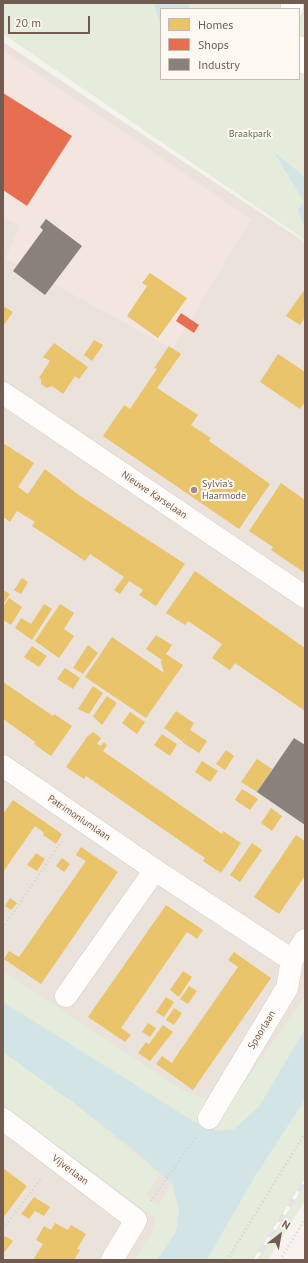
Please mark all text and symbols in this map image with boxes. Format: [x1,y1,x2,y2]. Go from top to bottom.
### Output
scale bar [10,8,92,34]
legend [160,8,300,80]
text: 20 m [15,15,41,30]
text: Homes [198,17,233,32]
text: Shops [198,37,229,52]
text: Industry [198,57,240,72]
park label: Braakpark [229,128,271,140]
street label: Nieuwe Karselaan [119,469,189,521]
place label: Sylvia's Haarmode [202,478,246,502]
marker: Sylvia's Haarmode [189,485,199,495]
street label: Patrimoniumlaan [45,793,113,843]
street label: Spoorlaan [246,1008,278,1052]
street label: Vijverlaan [49,1152,91,1188]
north arrow [260,1215,300,1255]
text: N [279,1217,293,1233]

